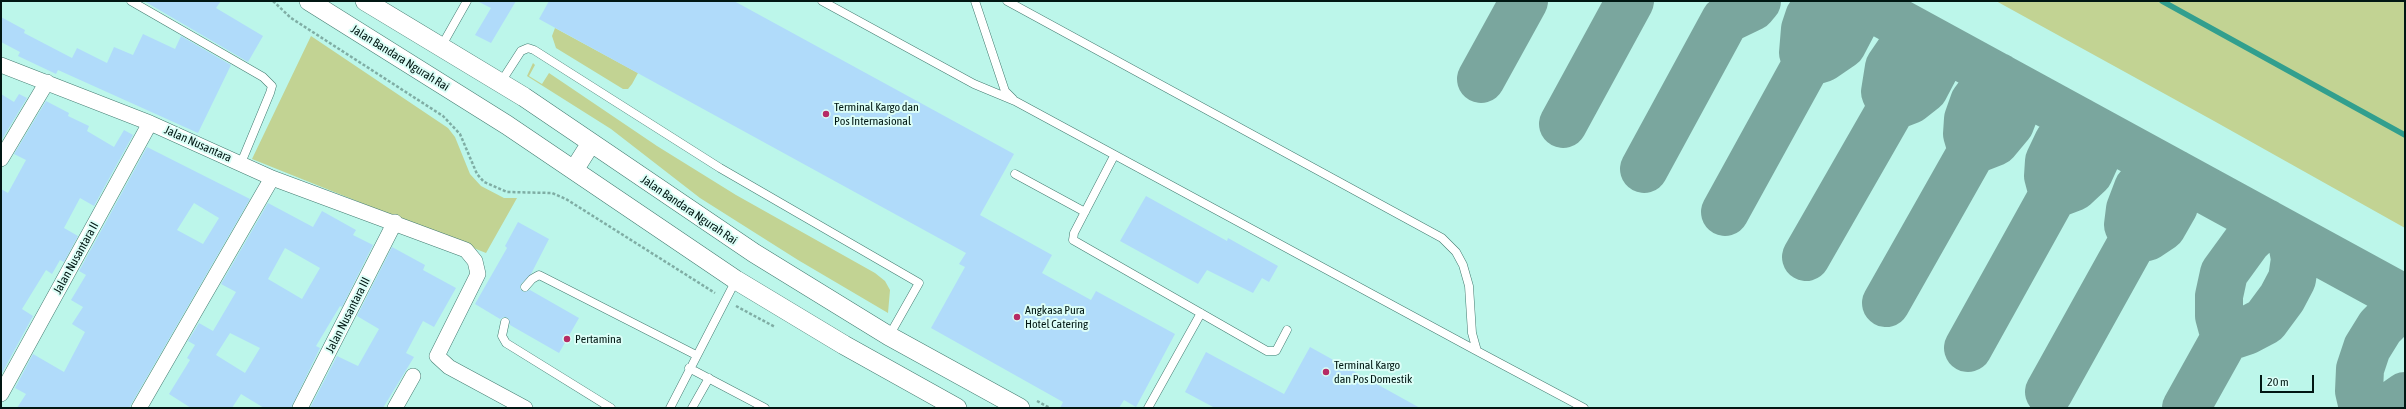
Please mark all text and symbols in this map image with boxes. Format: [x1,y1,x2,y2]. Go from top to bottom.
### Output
street label: Jalan Bandara Ngurah Rai [348,22,452,94]
place label: Terminal Kargo dan Pos Internasional [834,100,919,128]
marker: Terminal Kargo dan Pos Internasional [821,109,831,119]
street label: Jalan Nusantara [162,123,234,165]
street label: Jalan Bandara Ngurah Rai [638,172,740,248]
street label: Jalan Nusantara II [50,220,102,296]
street label: Jalan Nusantara III [323,275,373,355]
place label: Angkasa Pura Hotel Catering [1025,303,1088,331]
marker: Angkasa Pura Hotel Catering [1012,312,1022,322]
place label: Pertamina [575,332,621,346]
marker: Pertamina [562,334,572,344]
place label: Terminal Kargo dan Pos Domestik [1334,358,1412,386]
marker: Terminal Kargo dan Pos Domestik [1321,367,1331,377]
scale bar [2262,367,2316,393]
text: 20 m [2267,375,2289,389]

